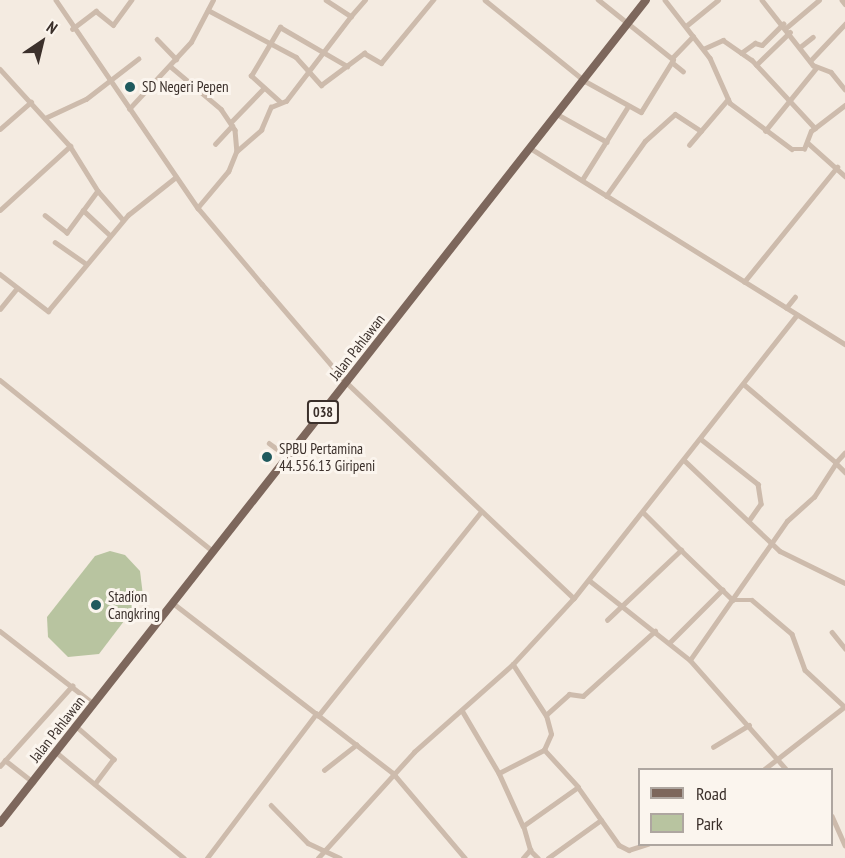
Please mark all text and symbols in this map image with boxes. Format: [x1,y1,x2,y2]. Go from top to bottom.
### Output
north arrow [12,12,72,72]
text: N [43,17,62,38]
place label: SD Negeri Pepen [142,78,229,96]
marker: SD Negeri Pepen [123,80,137,94]
street label: Jalan Pahlawan [326,310,388,384]
road number: 038 [306,401,340,423]
place label: SPBU Pertamina 44.556.13 Giripeni [279,439,375,474]
marker: SPBU Pertamina 44.556.13 Giripeni [260,450,274,464]
place label: Stadion Cangkring [108,587,160,622]
marker: Stadion Cangkring [89,598,103,612]
street label: Jalan Pahlawan [26,692,88,766]
legend [638,768,833,846]
text: Road [696,782,727,805]
text: Park [696,812,723,835]

